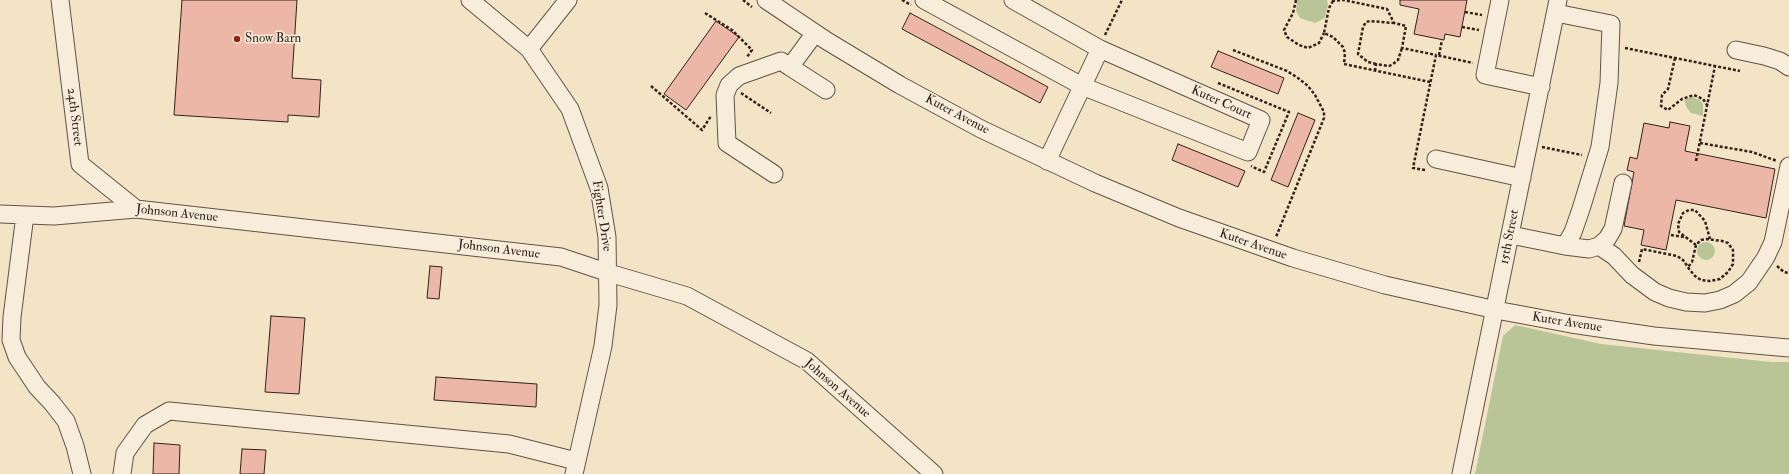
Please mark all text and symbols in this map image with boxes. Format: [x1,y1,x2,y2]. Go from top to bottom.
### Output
place label: Snow Barn [245,31,301,47]
marker: Snow Barn [232,34,242,44]
street label: Kuter Court [1188,83,1254,123]
street label: 24th Street [63,87,85,147]
street label: Kuter Avenue [922,92,992,138]
street label: Fighter Drive [588,179,614,253]
street label: Johnson Avenue [135,202,219,226]
street label: 15th Street [1497,208,1523,266]
street label: Kuter Avenue [1217,226,1289,264]
street label: Johnson Avenue [457,237,541,263]
street label: Kuter Avenue [1531,310,1603,336]
street label: Johnson Avenue [801,356,873,422]

